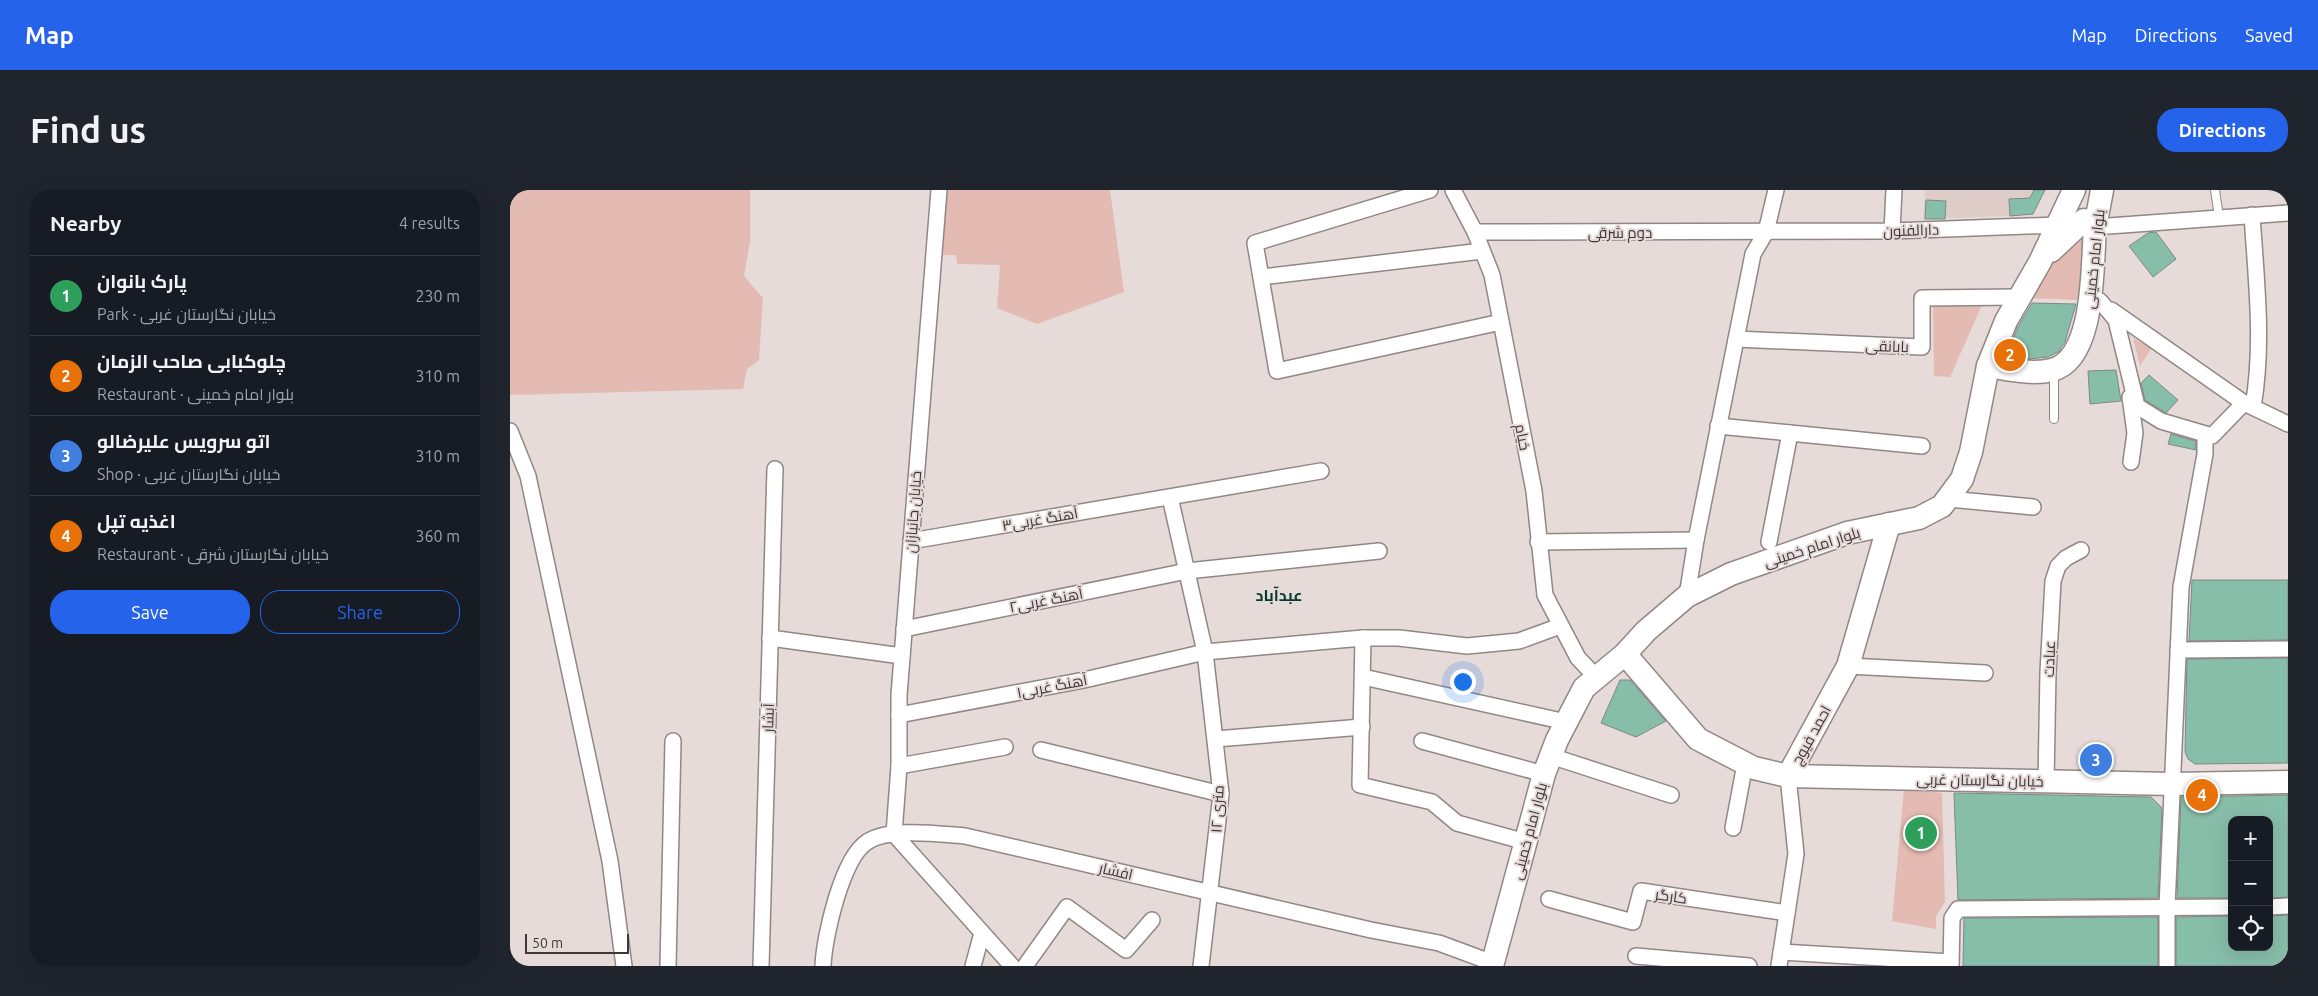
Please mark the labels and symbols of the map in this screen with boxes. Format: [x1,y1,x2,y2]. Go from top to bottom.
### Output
street label: بلوار امام خمینی [2080,208,2110,310]
street label: دارالفنون [1883,221,1939,241]
street label: دوم شرقی [1588,224,1652,243]
pin: 2 [1994,336,2026,374]
street label: بابانقی [1865,337,1909,357]
street label: خیام [1510,422,1534,452]
street label: خیابان جانبازان [902,470,926,554]
street label: آهنگ غربی۳ [1001,504,1080,536]
street label: بلوار امام خمینی [1762,523,1863,572]
street label: آهنگ غربی۲ [1008,585,1085,617]
district label: عبدآباد [1256,586,1302,604]
street label: عبادت [2040,640,2058,678]
your location [1450,669,1476,695]
street label: آهنگ غربی۱ [1015,671,1089,703]
street label: آبشار [759,703,778,734]
street label: احمد فیوج [1788,703,1837,769]
pin: 3 [2080,741,2112,779]
street label: خیابان نگارستان غربی [1916,770,2044,792]
pin: 4 [2186,776,2218,814]
street label: بلوار امام خمینی [1508,780,1552,882]
street label: ۱۲ متری [1207,785,1229,834]
pin: 1 [1905,814,1937,852]
street label: افشار [1096,859,1135,884]
street label: کارگر [1653,885,1688,908]
scale bar [525,931,629,954]

